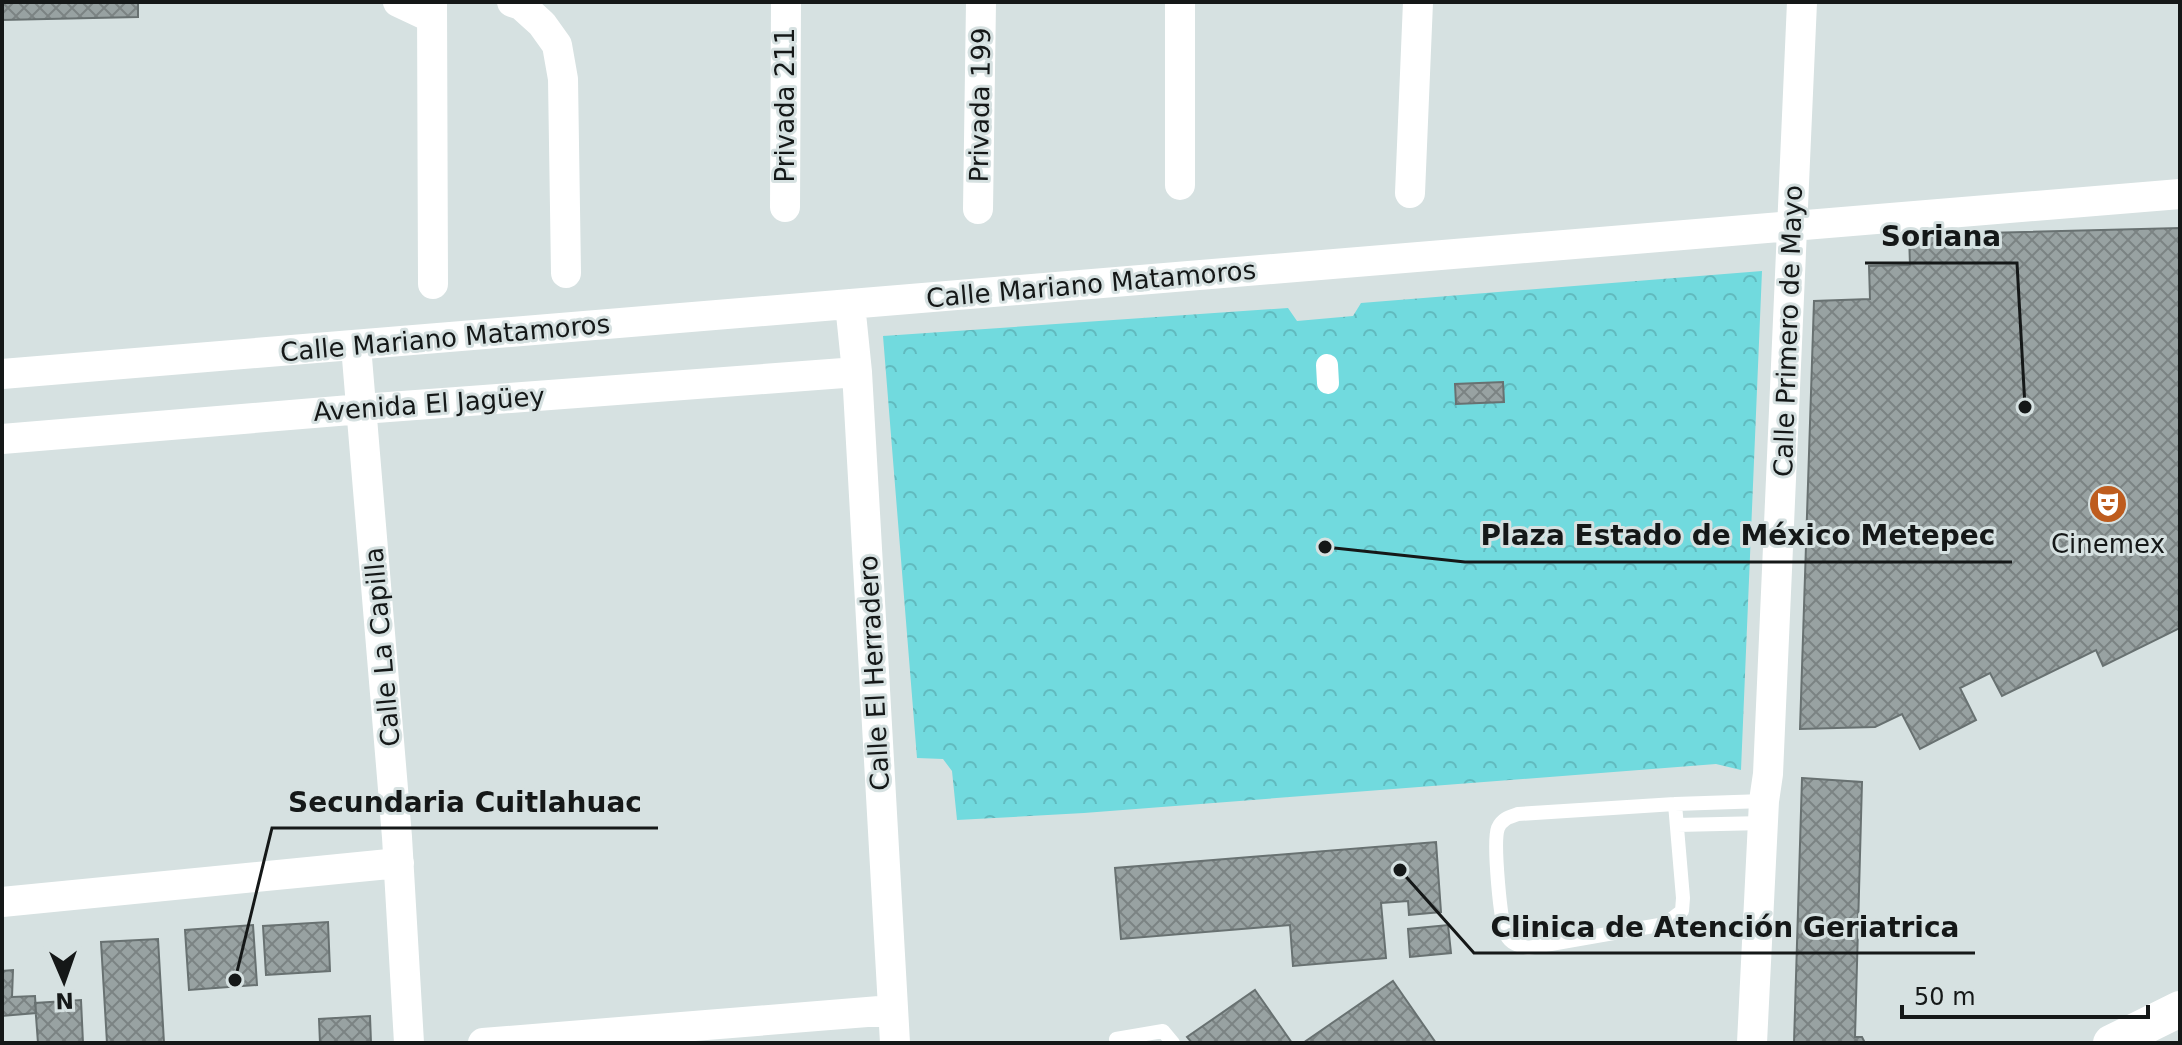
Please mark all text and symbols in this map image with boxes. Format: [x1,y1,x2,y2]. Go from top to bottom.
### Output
street label: Privada 199 [964,27,996,183]
street label: Privada 211 [770,28,800,182]
street label: Calle Primero de Mayo [1768,185,1808,477]
callout: Soriana [1865,211,2017,263]
text: Soriana [1881,220,2001,253]
street label: Calle Mariano Matamoros [925,255,1257,313]
street label: Calle Mariano Matamoros [279,309,611,367]
street label: Avenida El Jagüey [312,381,546,427]
theatre icon: Cinemex [2087,483,2129,525]
callout: Plaza Estado de México Metepec [1465,510,2012,562]
text: Plaza Estado de México Metepec [1481,519,1995,552]
place label: Cinemex [2051,529,2165,559]
street label: Calle La Capilla [358,546,406,748]
street label: Calle El Herradero [853,555,895,791]
callout: Secundaria Cuitlahuac [272,776,658,828]
text: Secundaria Cuitlahuac [288,786,642,819]
callout: Clinica de Atención Geriatrica [1474,901,1975,953]
text: Clinica de Atención Geriatrica [1491,911,1959,944]
north arrow [24,941,104,1021]
scale bar [1902,969,2148,1019]
text: 50 m [1914,983,1976,1011]
text: N [55,988,74,1013]

